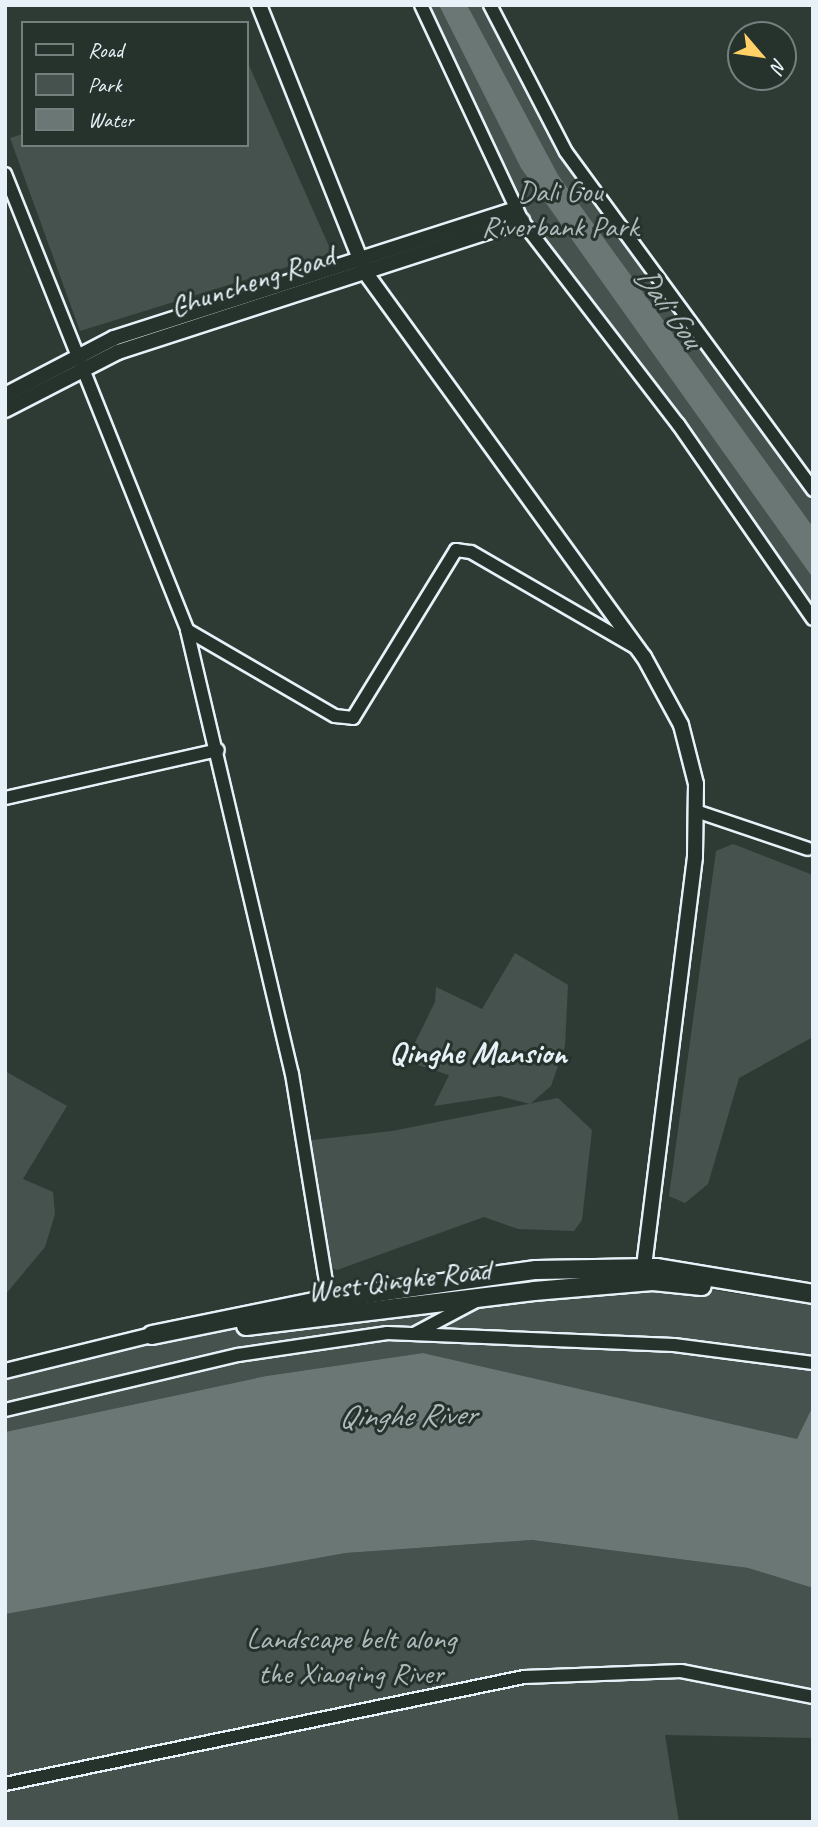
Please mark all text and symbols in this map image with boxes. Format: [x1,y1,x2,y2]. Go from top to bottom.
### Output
legend [21,21,248,147]
north arrow [727,21,797,91]
text: Road [88,37,123,63]
text: N [765,54,792,76]
text: Park [88,72,121,98]
text: Water [88,107,134,133]
park label: Dali Gou Riverbank Park [481,173,639,244]
street label: Chuncheng Road [166,238,338,324]
water label: Dali Gou [626,259,710,355]
district label: Qinghe Mansion [389,1034,567,1072]
street label: West Qinghe Road [305,1251,493,1309]
water label: Qinghe River [338,1396,476,1436]
park label: Landscape belt along the Xiaoqing River [246,1620,456,1690]

